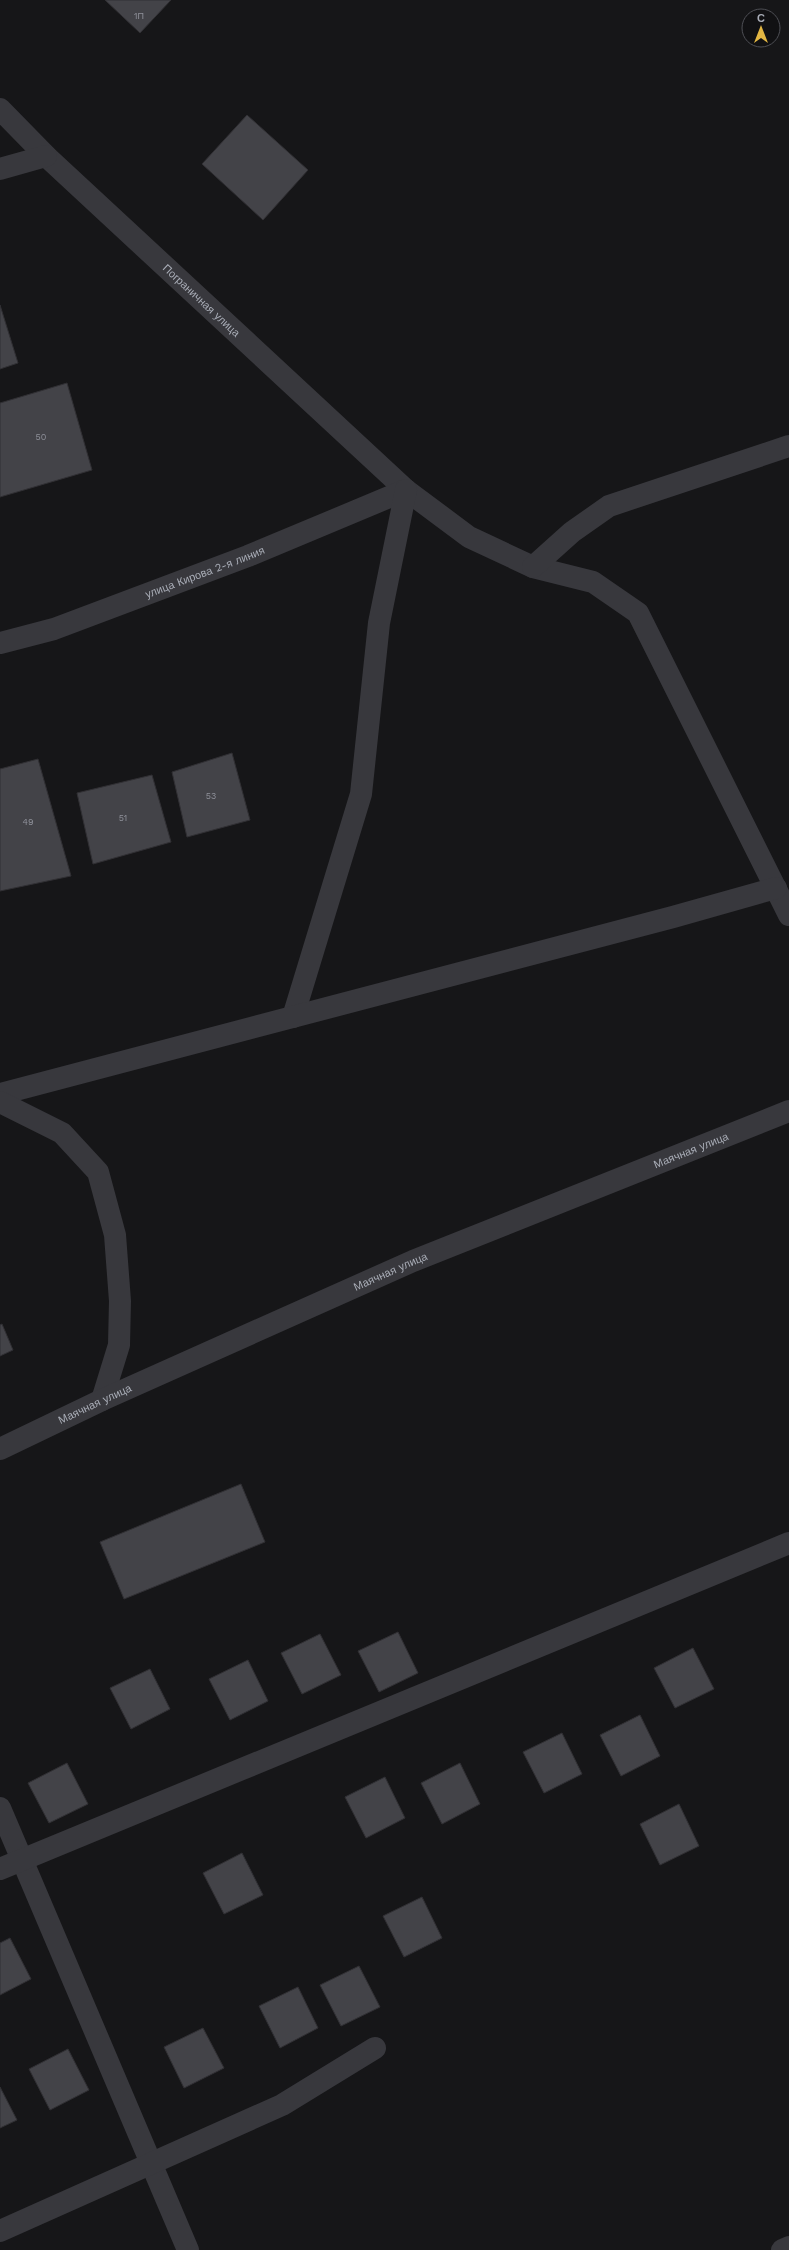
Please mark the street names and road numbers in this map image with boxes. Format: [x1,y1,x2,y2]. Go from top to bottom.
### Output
street label: Пограничная улица [160,262,243,340]
street label: улица Кирова 2-я линия [143,544,267,601]
street label: Маячная улица [652,1130,731,1171]
street label: Маячная улица [352,1250,430,1294]
street label: Маячная улица [56,1381,134,1427]

